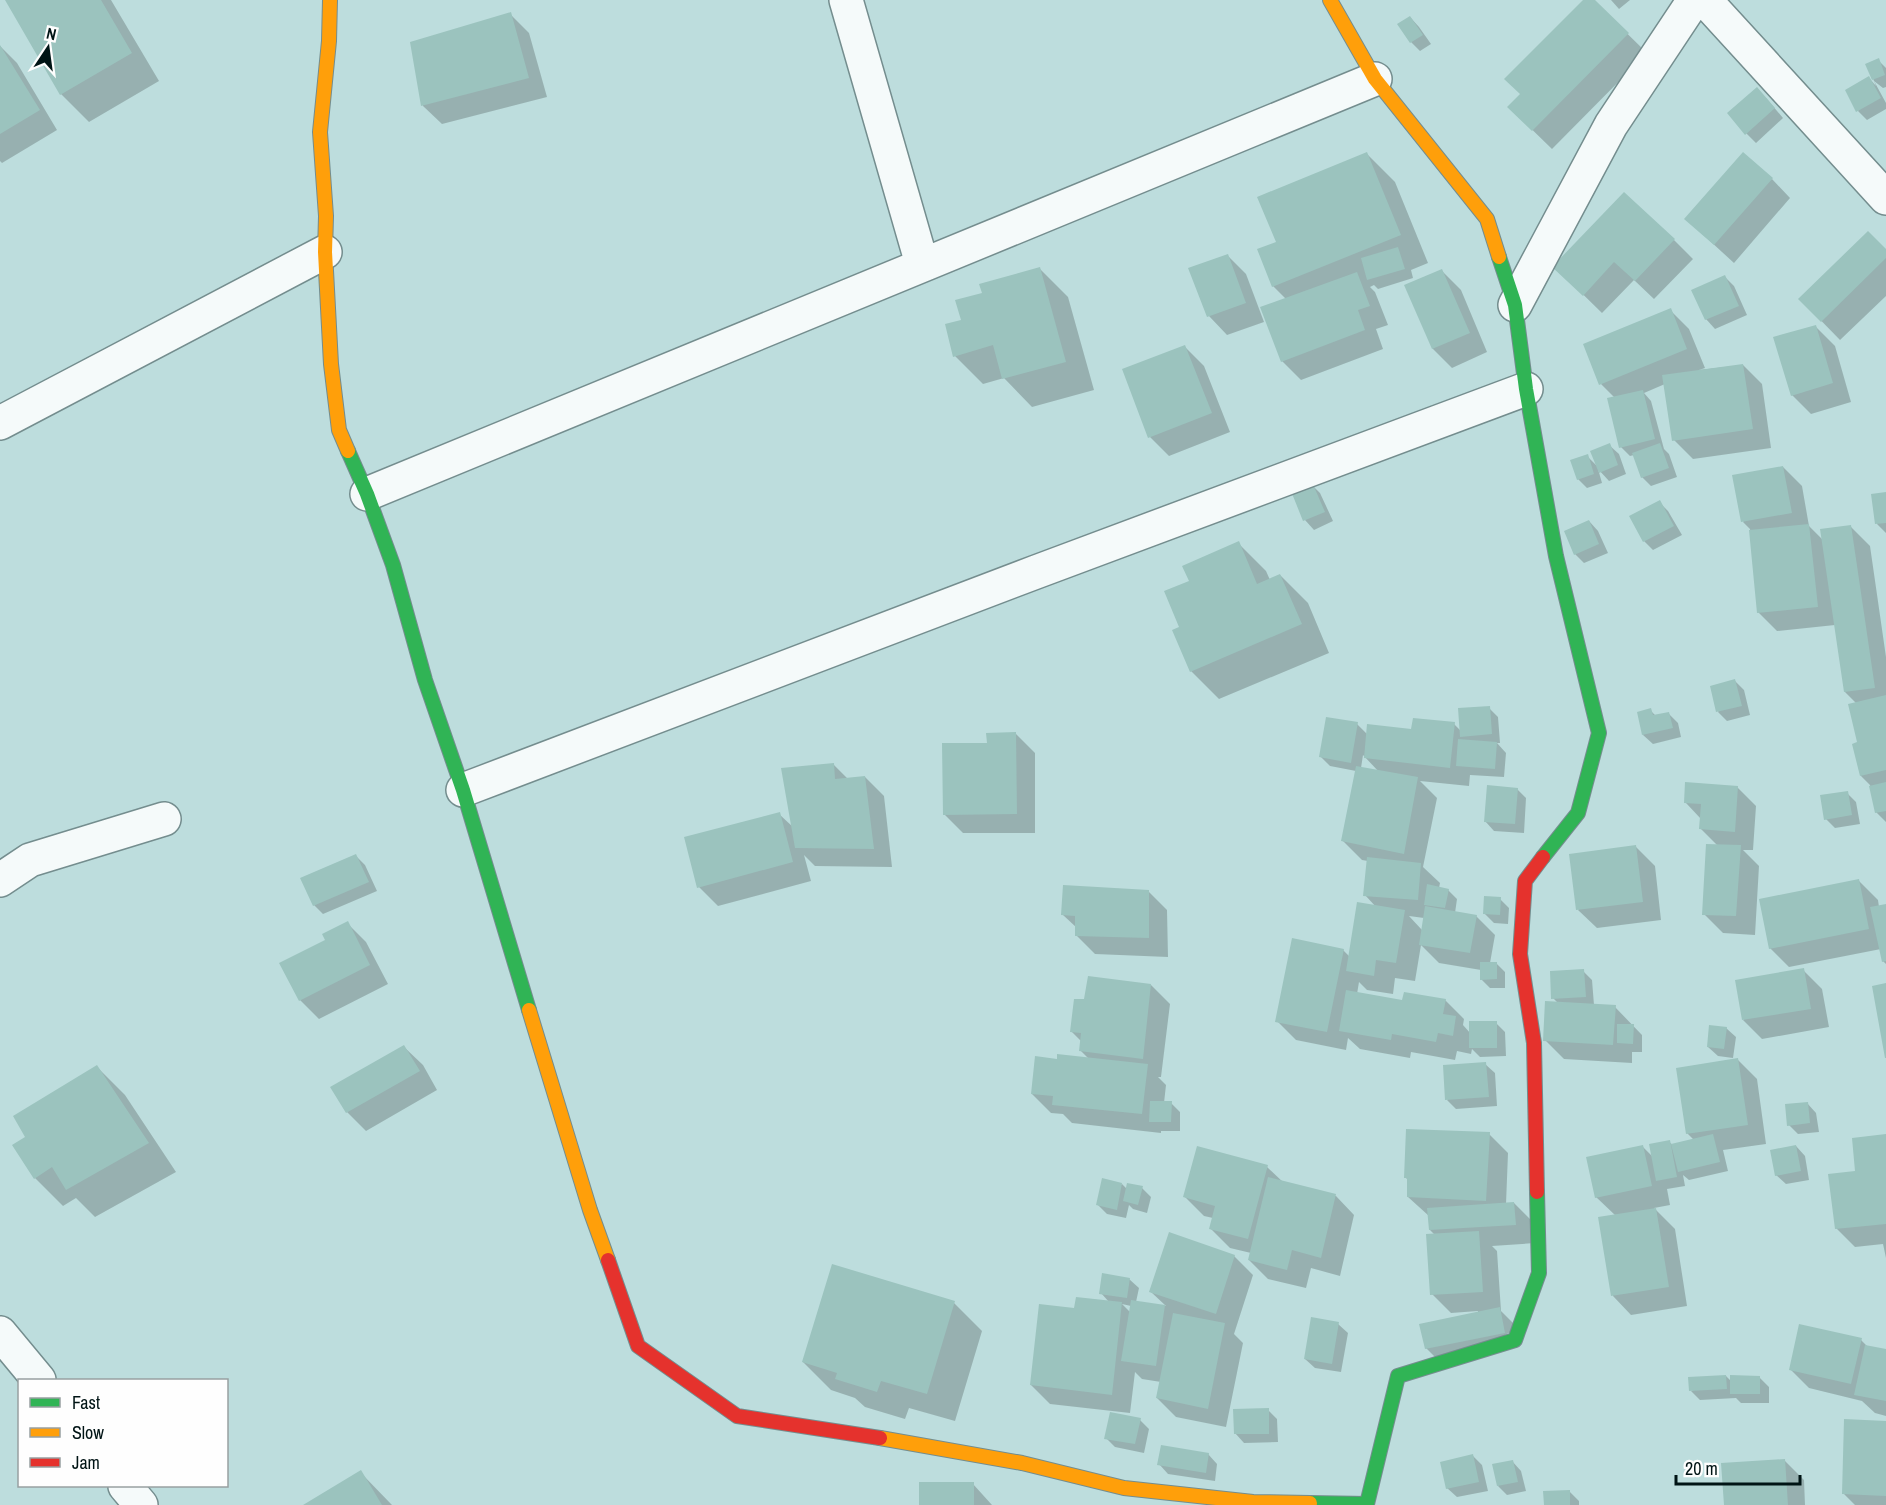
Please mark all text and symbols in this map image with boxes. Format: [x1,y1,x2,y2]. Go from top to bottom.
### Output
north arrow [18,18,78,78]
text: N [44,22,58,45]
legend [18,1379,228,1487]
text: Fast [72,1390,100,1415]
text: Slow [72,1420,104,1445]
scale bar [1676,1448,1800,1486]
text: Jam [72,1450,100,1475]
text: 20 m [1685,1456,1718,1481]

